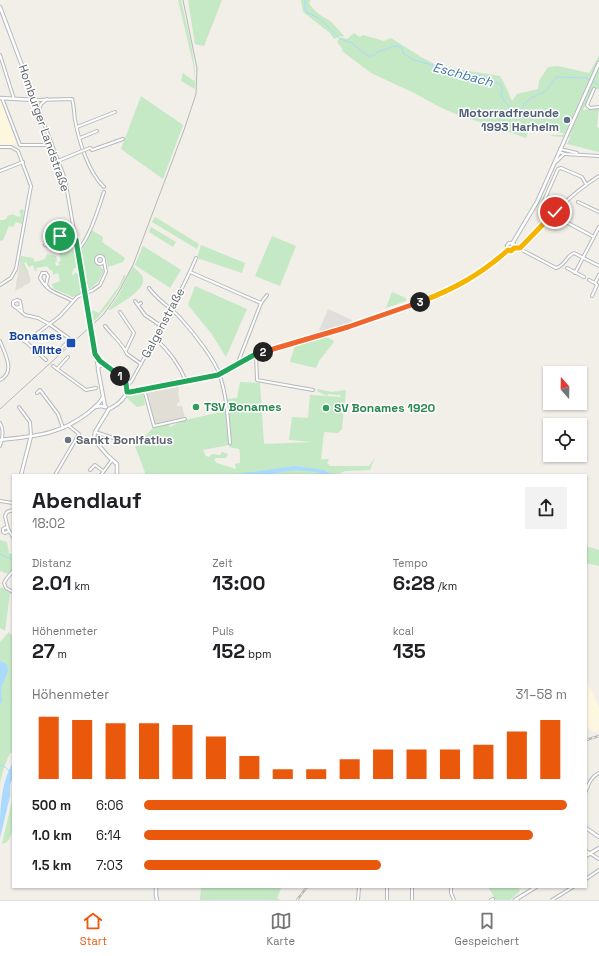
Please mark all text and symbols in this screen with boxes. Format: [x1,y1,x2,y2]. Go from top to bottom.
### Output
water label: Eschbach [431,58,496,91]
street label: Homburger Landstraße [15,62,73,194]
place label: Motorradfreunde 1993 Harheim [459,105,559,135]
marker: Motorradfreunde 1993 Harheim [562,115,572,125]
pin [538,195,572,229]
icon: check [544,201,566,223]
pin [43,219,77,253]
icon: arrive [49,225,71,247]
street label: Galgenstraße [138,285,188,361]
pin: 3 [410,292,430,312]
text: 3 [417,295,423,309]
place label: Bonames Mitte [9,328,62,358]
marker: Bonames Mitte [65,337,77,349]
pin: 2 [253,342,273,362]
text: 2 [260,345,266,359]
pin: 1 [110,366,130,386]
north arrow [543,366,587,410]
map controls [543,366,587,462]
text: 1 [118,369,122,383]
place label: TSV Bonames [204,399,282,415]
place label: SV Bonames 1920 [334,400,436,416]
marker: TSV Bonames [191,402,201,412]
marker: SV Bonames 1920 [321,403,331,413]
button: locate [543,418,587,462]
place label: Sankt Bonifatius [76,432,173,448]
marker: Sankt Bonifatius [63,435,73,445]
text: Abendlauf [32,486,142,514]
button: share [525,487,567,529]
text: 18:02 [32,515,65,532]
text: Distanz [32,556,72,570]
text: Zeit [212,556,233,570]
text: Tempo [393,556,428,570]
text: 2.01 [32,570,72,596]
text: 13:00 [212,570,265,596]
text: 6:28 [393,570,435,596]
text: km [72,579,90,593]
text: /km [435,579,457,593]
text: Höhenmeter [32,624,97,638]
text: Puls [212,624,234,638]
text: kcal [393,624,414,638]
text: 27 [32,638,55,664]
text: 152 [212,638,245,664]
text: 135 [393,638,426,664]
text: m [55,647,67,661]
text: bpm [245,647,272,661]
text: Höhenmeter [32,686,109,703]
text: 31–58 m [516,686,567,703]
text: 500 m [32,797,71,814]
text: 6:06 [96,797,124,814]
text: 1.0 km [32,827,72,844]
text: 6:14 [96,827,121,844]
text: 1.5 km [32,857,71,874]
text: 7:03 [96,857,123,874]
tab: Start [80,910,107,948]
tab: Karte [266,910,295,948]
tab: Gespeichert [454,910,519,948]

